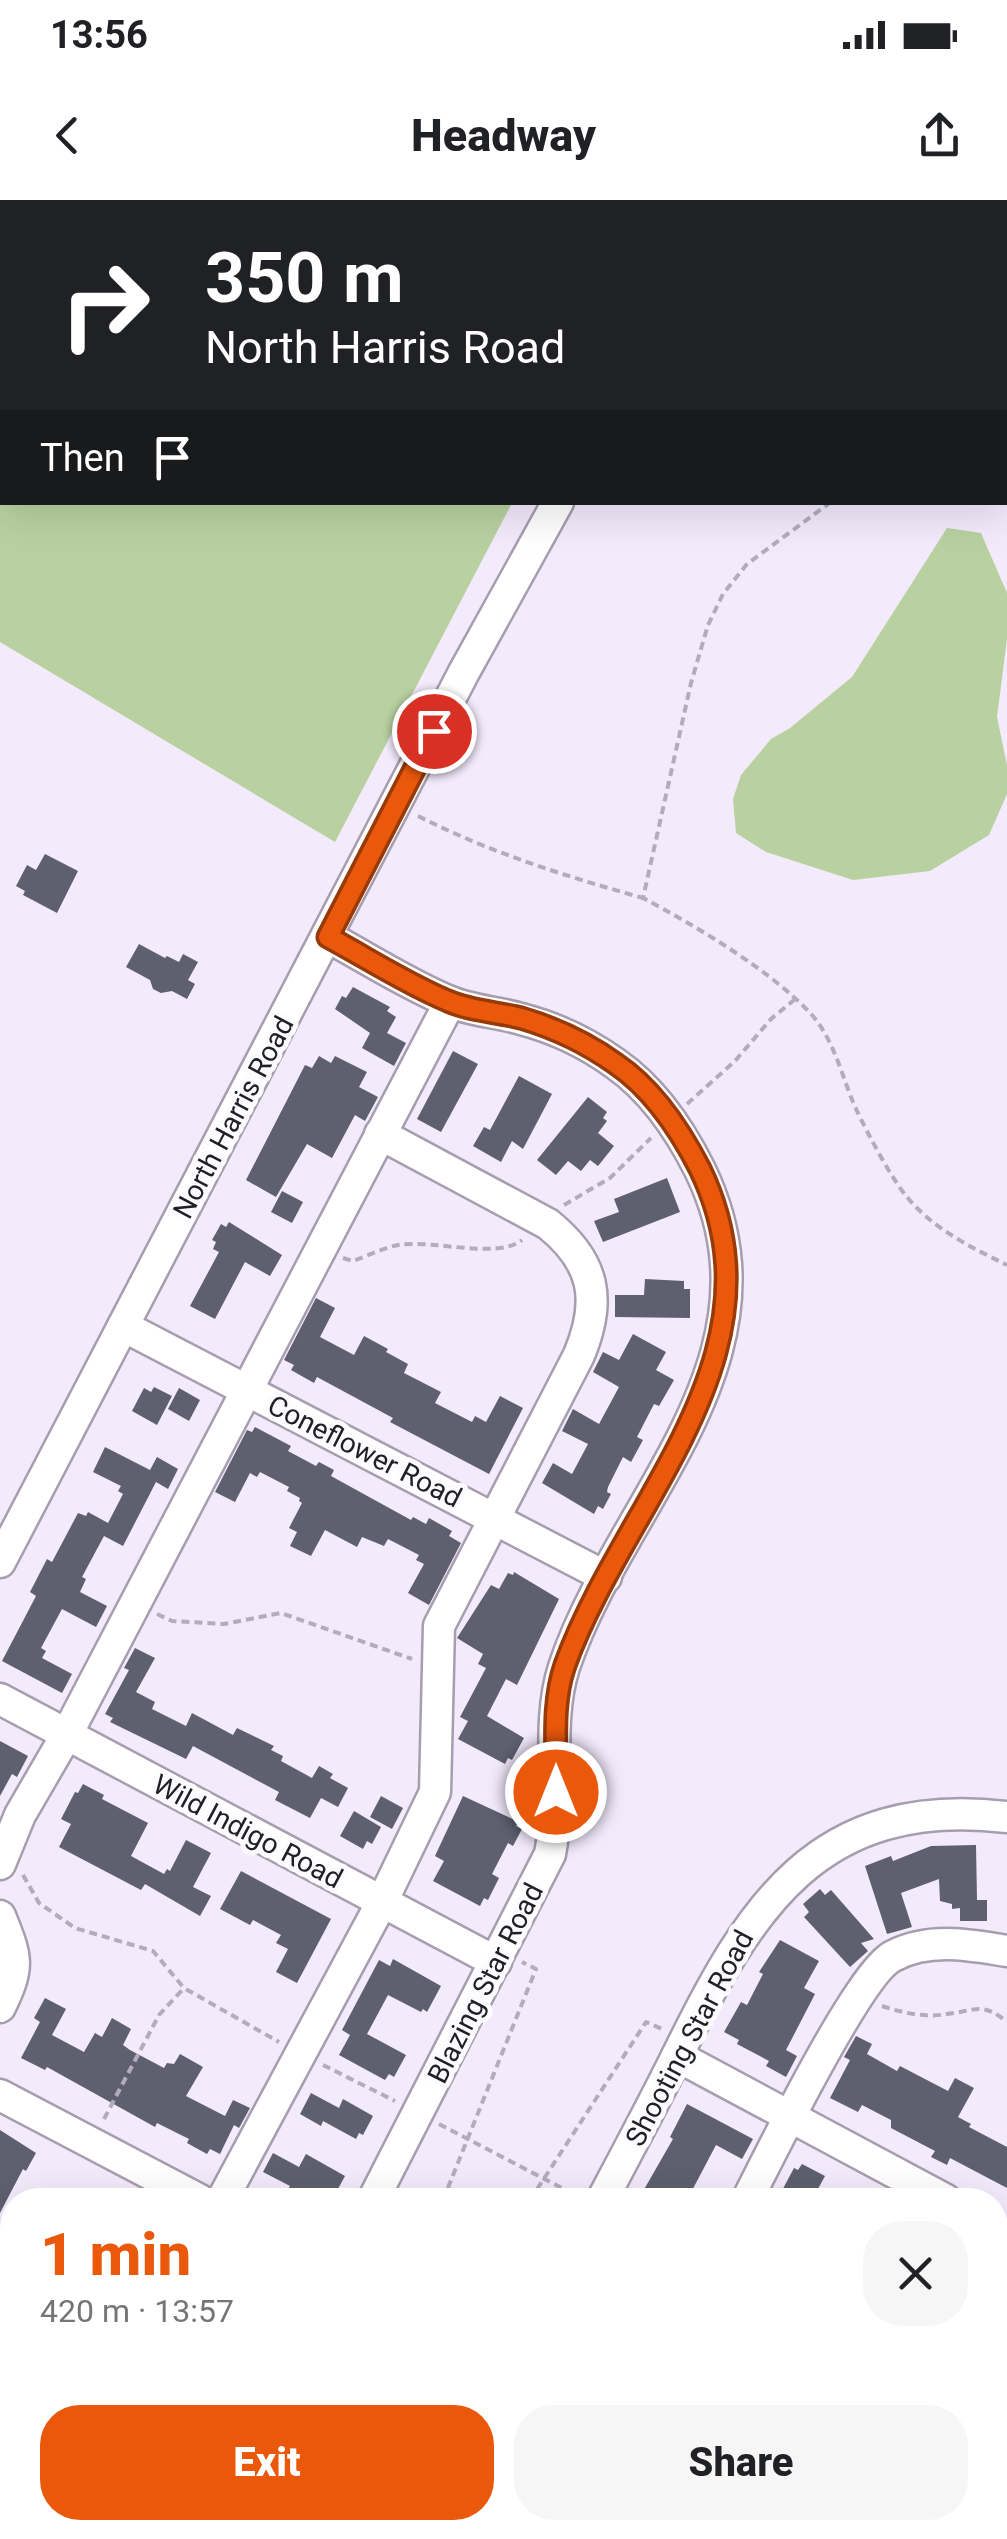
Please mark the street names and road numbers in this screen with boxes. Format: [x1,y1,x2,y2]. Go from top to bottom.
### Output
street label: North Harris Road [166,1010,301,1224]
street label: Coneflower Road [262,1388,467,1514]
street label: Wild Indigo Road [147,1768,348,1895]
street label: Blazing Star Road [421,1878,550,2089]
street label: Shooting Star Road [619,1925,760,2152]

